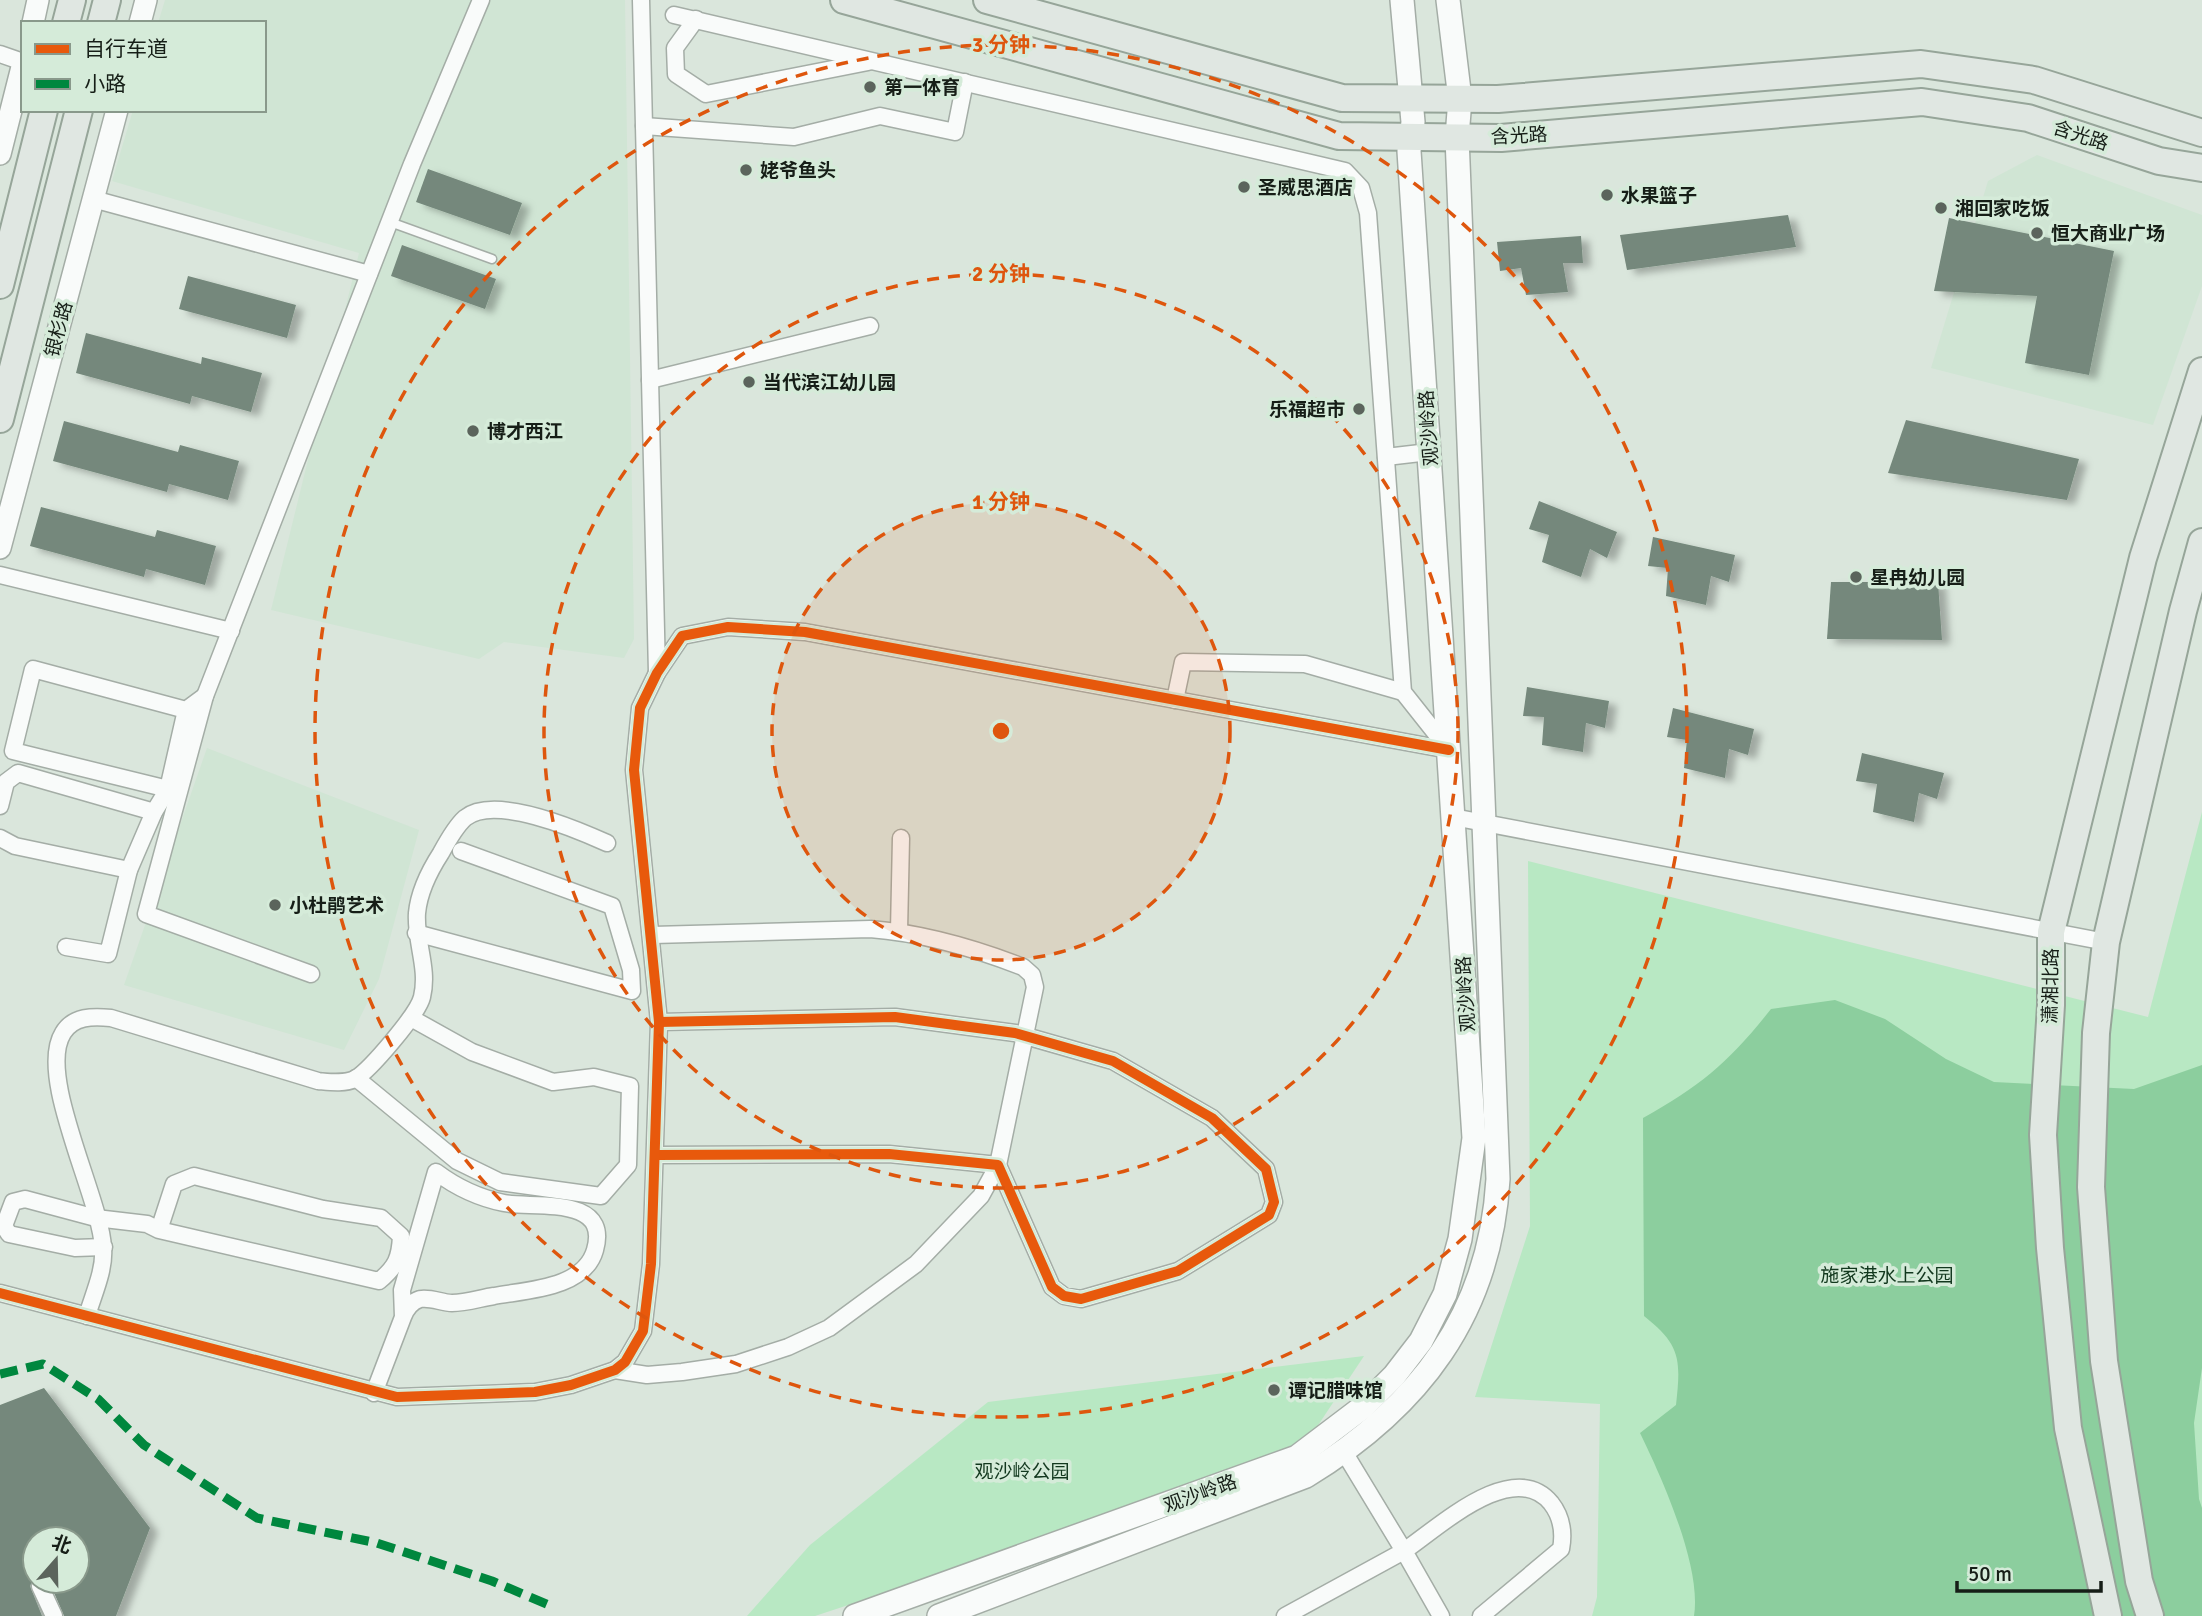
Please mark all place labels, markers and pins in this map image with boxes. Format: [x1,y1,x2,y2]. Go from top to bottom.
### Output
place label: 第一体育 [884,76,960,100]
marker: 第一体育 [862,79,878,95]
place label: 姥爷鱼头 [760,159,836,183]
marker: 姥爷鱼头 [738,162,754,178]
place label: 圣威思酒店 [1258,176,1353,200]
marker: 圣威思酒店 [1236,179,1252,195]
place label: 水果篮子 [1621,184,1697,208]
marker: 水果篮子 [1599,187,1615,203]
place label: 湘回家吃饭 [1955,197,2050,221]
marker: 湘回家吃饭 [1933,200,1949,216]
place label: 恒大商业广场 [2051,222,2165,246]
marker: 恒大商业广场 [2029,225,2045,241]
place label: 当代滨江幼儿园 [763,371,896,395]
marker: 当代滨江幼儿园 [741,374,757,390]
place label: 乐福超市 [1269,398,1345,422]
marker: 乐福超市 [1351,401,1367,417]
place label: 博才西江 [487,420,563,444]
marker: 博才西江 [465,423,481,439]
place label: 星冉幼儿园 [1870,566,1965,590]
marker: 星冉幼儿园 [1848,569,1864,585]
centre of rings [989,719,1013,743]
place label: 小杜鹃艺术 [289,894,384,918]
marker: 小杜鹃艺术 [267,897,283,913]
place label: 谭记腊味馆 [1288,1379,1383,1403]
marker: 谭记腊味馆 [1266,1382,1282,1398]

